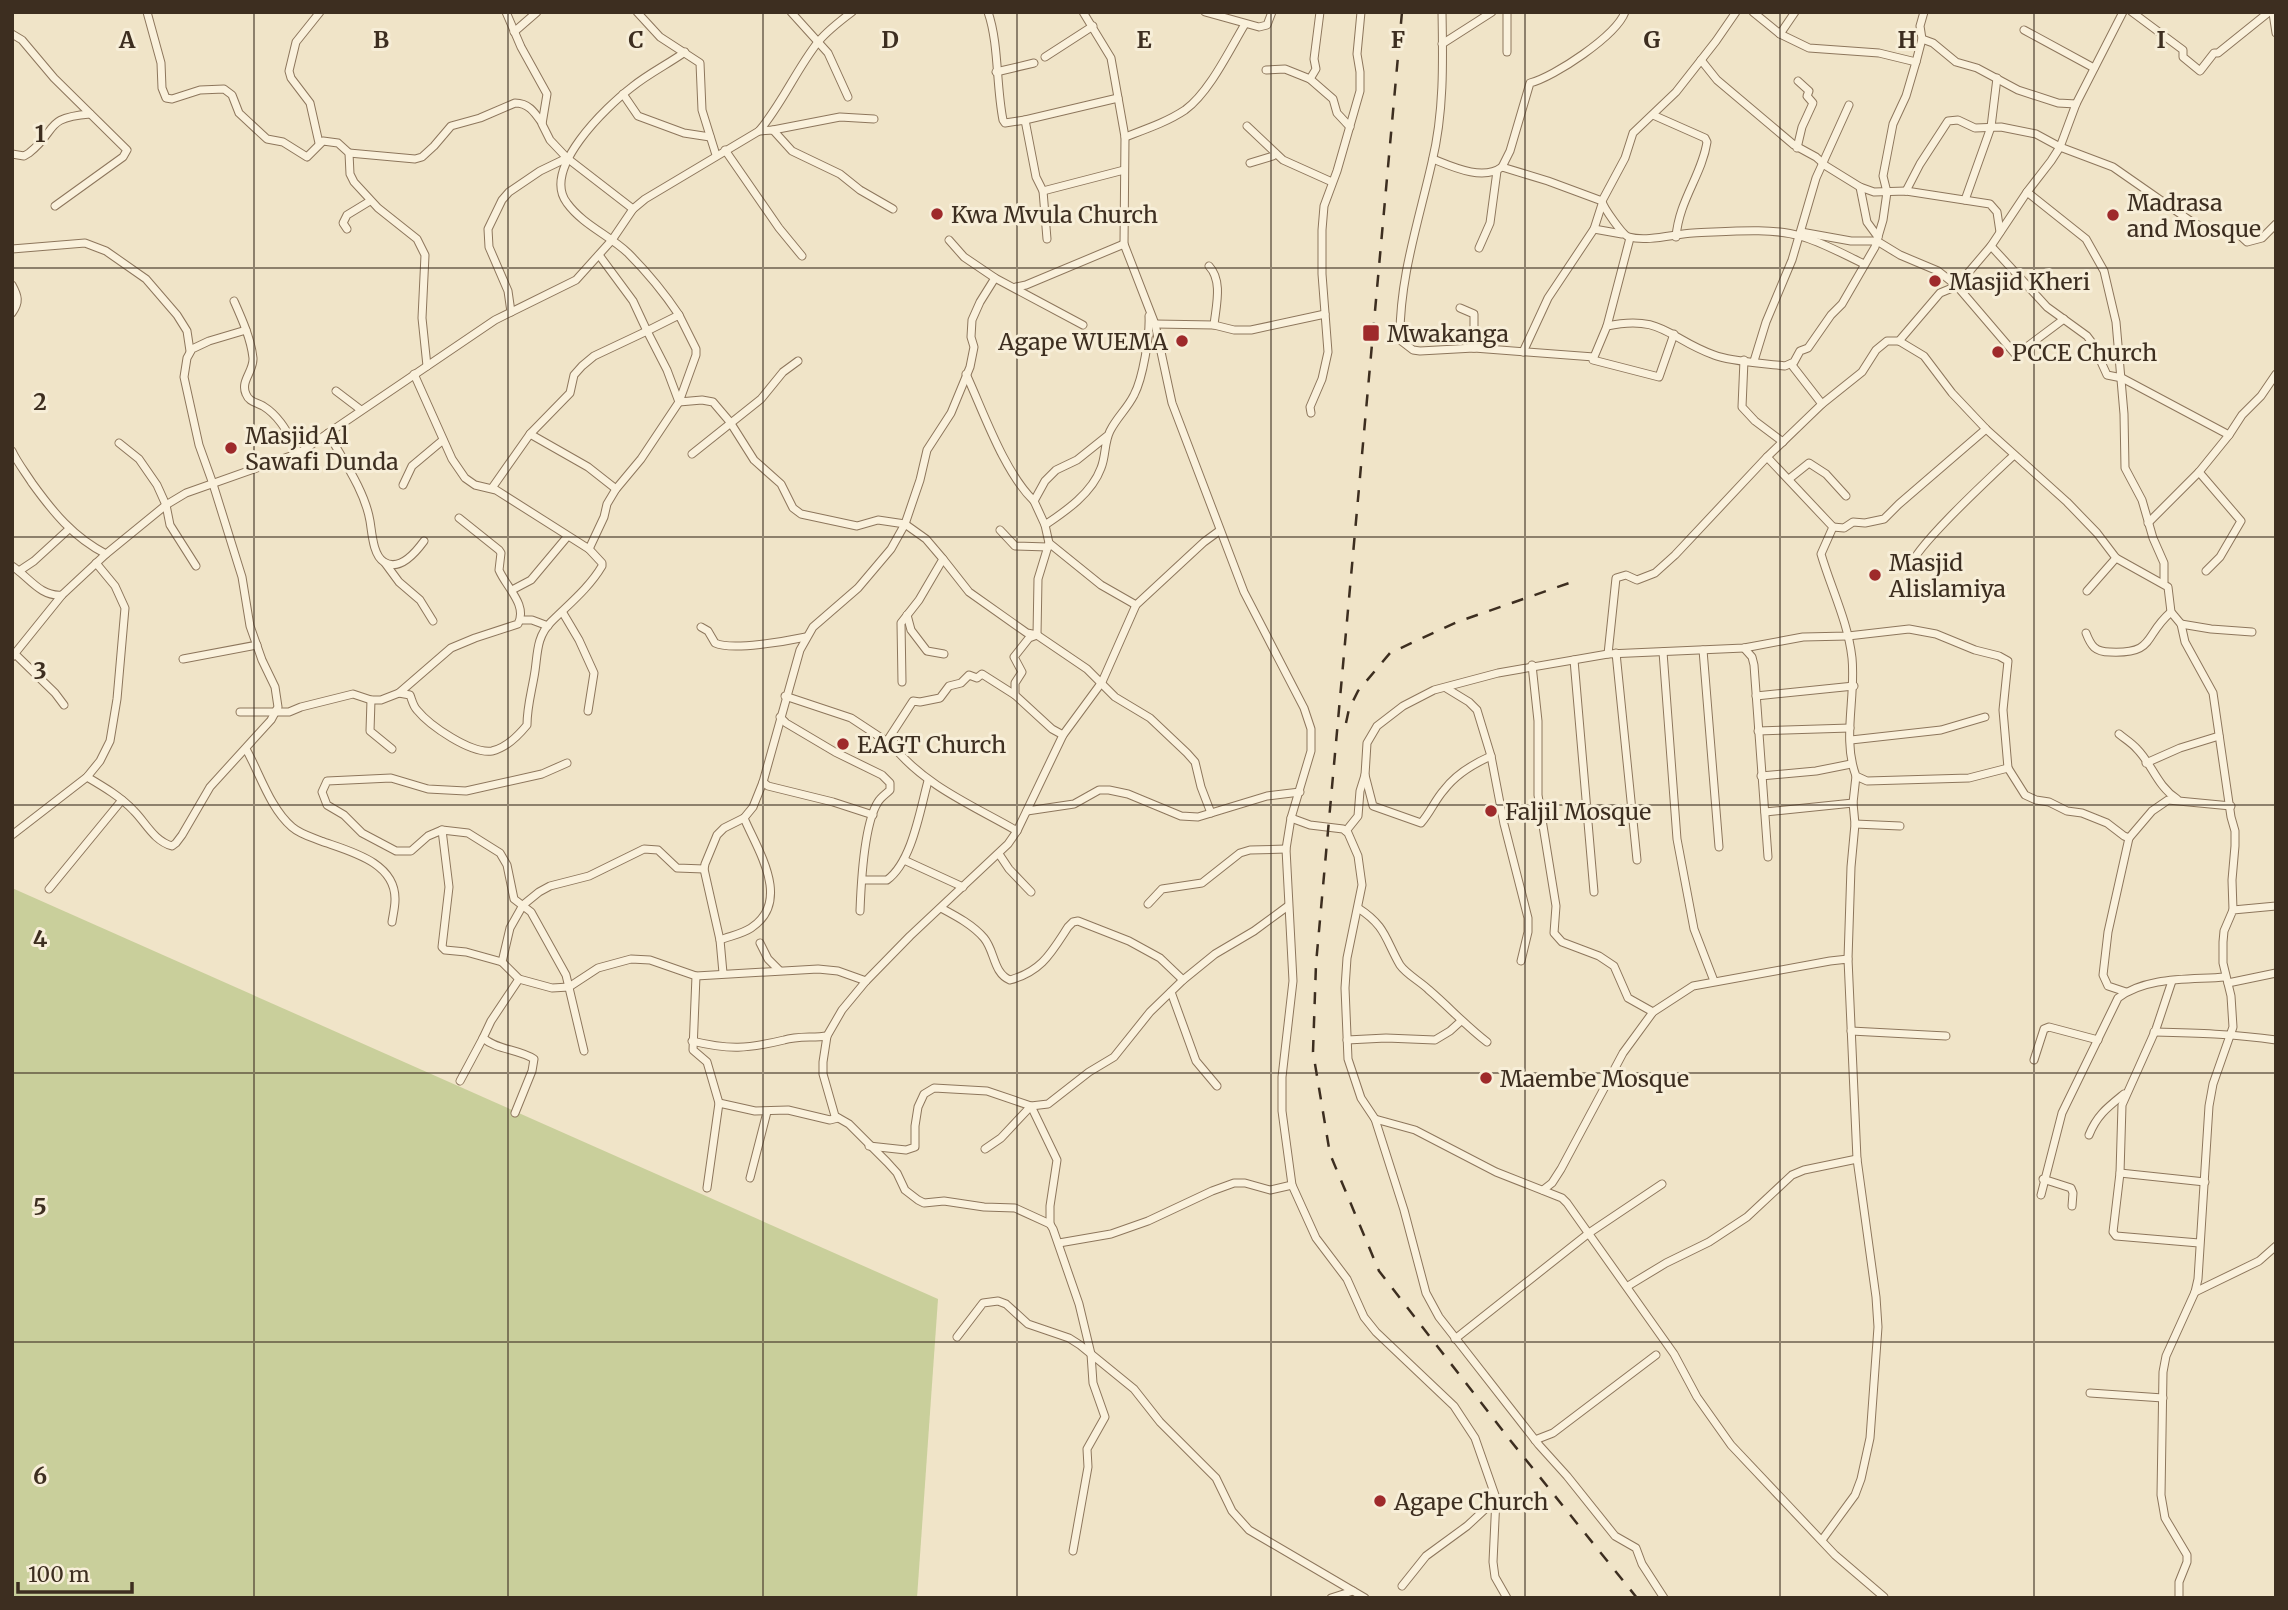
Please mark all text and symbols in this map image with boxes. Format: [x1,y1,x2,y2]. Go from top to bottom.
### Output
text: A [118,25,136,54]
text: B [373,25,389,54]
text: C [628,25,644,54]
text: D [881,25,899,54]
text: E [1136,25,1152,54]
text: F [1391,25,1405,54]
text: G [1644,25,1661,54]
text: H [1898,25,1917,54]
text: I [2156,25,2166,54]
text: 1 [35,119,46,148]
place label: Madrasa and Mosque [2127,188,2261,243]
place label: Kwa Mvula Church [951,200,1158,229]
marker: Kwa Mvula Church [929,206,945,222]
marker: Madrasa and Mosque [2105,207,2121,223]
place label: Masjid Kheri [1949,267,2090,296]
marker: Masjid Kheri [1927,273,1943,289]
place label: Mwakanga [1387,319,1509,348]
marker: Mwakanga [1361,323,1381,343]
place label: Agape WUEMA [997,327,1169,356]
marker: Agape WUEMA [1174,333,1190,349]
place label: PCCE Church [2012,338,2157,367]
marker: PCCE Church [1990,344,2006,360]
text: 2 [33,387,47,416]
place label: Masjid Al Sawafi Dunda [245,421,399,476]
marker: Masjid Al Sawafi Dunda [223,440,239,456]
place label: Masjid Alislamiya [1888,548,2006,603]
marker: Masjid Alislamiya [1867,567,1883,583]
text: 3 [33,656,47,685]
place label: EAGT Church [857,730,1006,759]
marker: EAGT Church [835,736,851,752]
place label: Faljil Mosque [1505,797,1651,826]
marker: Faljil Mosque [1483,803,1499,819]
text: 4 [33,924,48,953]
place label: Maembe Mosque [1500,1064,1689,1093]
marker: Maembe Mosque [1478,1070,1494,1086]
text: 5 [33,1192,47,1221]
text: 6 [33,1461,47,1490]
place label: Agape Church [1393,1487,1548,1516]
marker: Agape Church [1372,1493,1388,1509]
scale bar [18,1550,131,1594]
text: 100 m [28,1561,90,1588]

